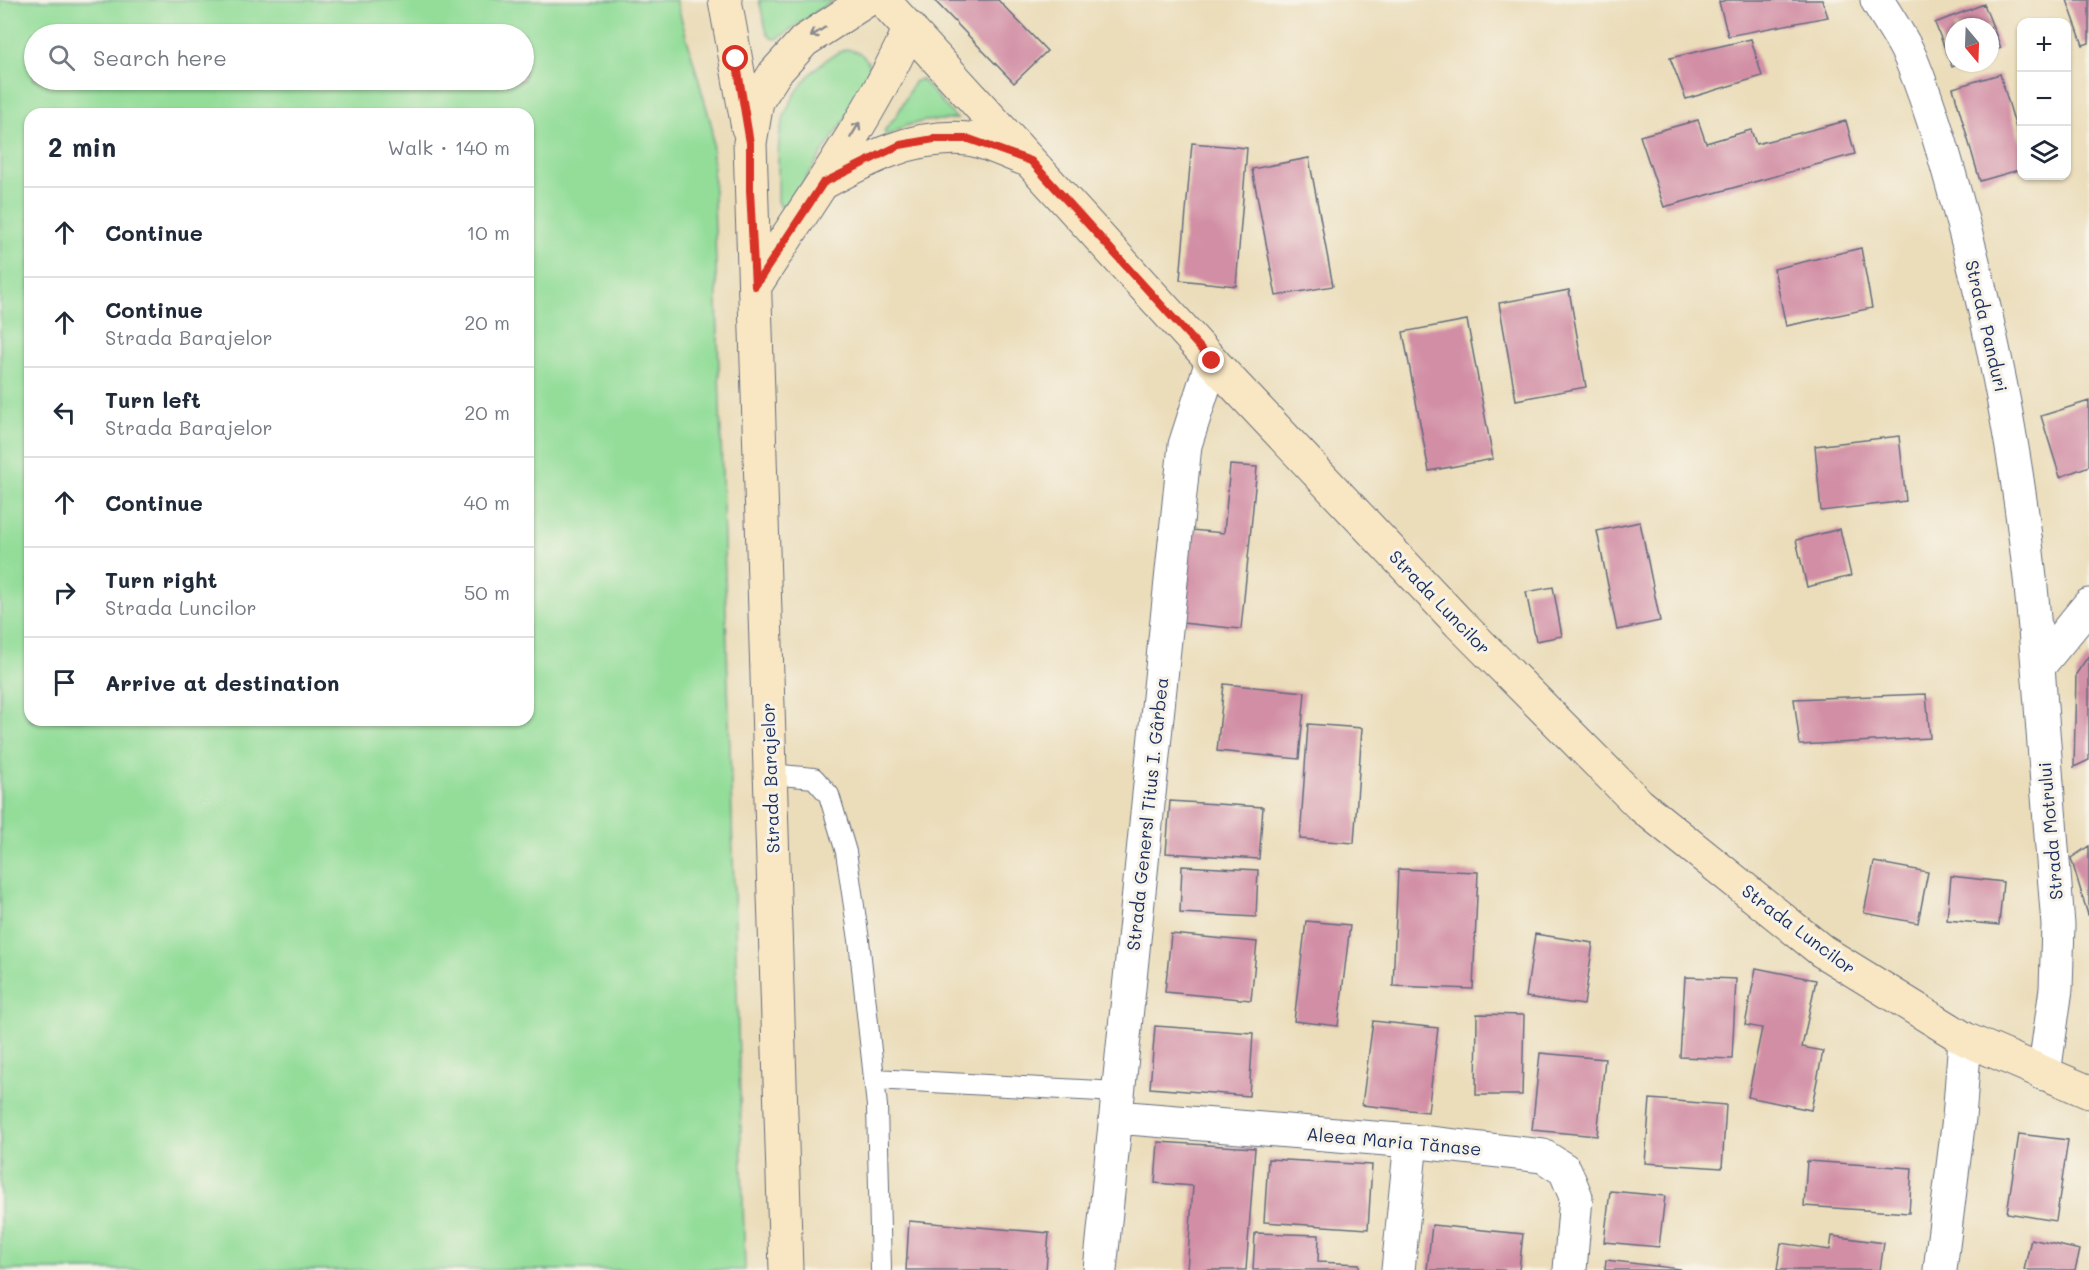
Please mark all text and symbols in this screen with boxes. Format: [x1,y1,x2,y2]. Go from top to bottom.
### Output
north arrow [1945,18,1999,72]
map controls [2017,18,2071,180]
button: + [2017,18,2071,72]
search box [24,24,534,90]
one-way arrow [810,26,827,38]
icon: search [45,41,78,74]
text: Search here [93,43,227,72]
route start [722,45,748,71]
button: − [2017,72,2071,126]
one-way arrow [849,122,861,139]
button: layers [2017,126,2071,180]
text: 2 min [48,130,116,164]
text: Walk · 140 m [387,134,510,160]
icon: ahead [48,216,81,249]
text: Continue [105,218,203,247]
text: 10 m [466,219,510,245]
street label: Strada Panduri [1960,258,2014,394]
text: Continue [105,295,203,324]
icon: ahead [48,306,81,339]
text: 20 m [464,309,510,335]
text: Strada Barajelor [105,324,273,350]
route end [1198,347,1224,373]
text: Turn left [105,385,201,414]
icon: left [48,396,81,429]
text: 20 m [464,399,510,425]
text: Strada Barajelor [105,414,273,440]
icon: ahead [48,486,81,519]
text: Continue [105,488,203,517]
text: 40 m [464,489,510,515]
street label: Strada Luncilor [1384,545,1496,659]
text: Turn right [105,565,217,594]
icon: right [48,576,81,609]
text: 50 m [464,579,510,605]
text: Strada Luncilor [105,594,256,620]
icon: arrive [48,666,81,699]
text: Arrive at destination [105,668,340,697]
street label: Strada Genersl Titus I. Gârbea [1121,676,1173,952]
street label: Strada Barajelor [755,702,785,854]
street label: Strada Motrului [2032,761,2068,901]
street label: Strada Luncilor [1737,878,1861,980]
street label: Aleea Maria Tănase [1305,1121,1483,1161]

